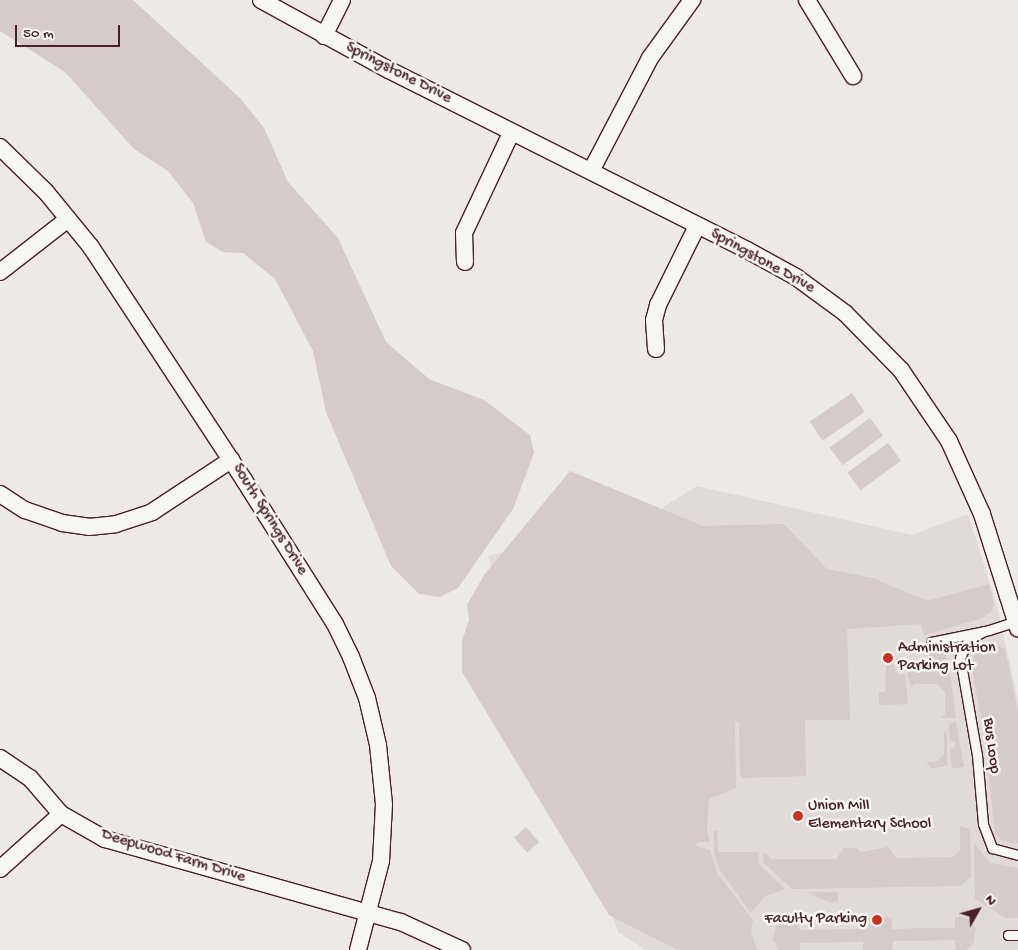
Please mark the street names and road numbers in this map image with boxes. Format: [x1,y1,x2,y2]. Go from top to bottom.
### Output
street label: Springstone Drive [342,39,454,109]
street label: Springstone Drive [706,225,818,299]
street label: South Springs Drive [227,461,311,579]
street label: Bus Loop [977,717,1003,775]
street label: Deepwood Farm Drive [99,826,247,888]

